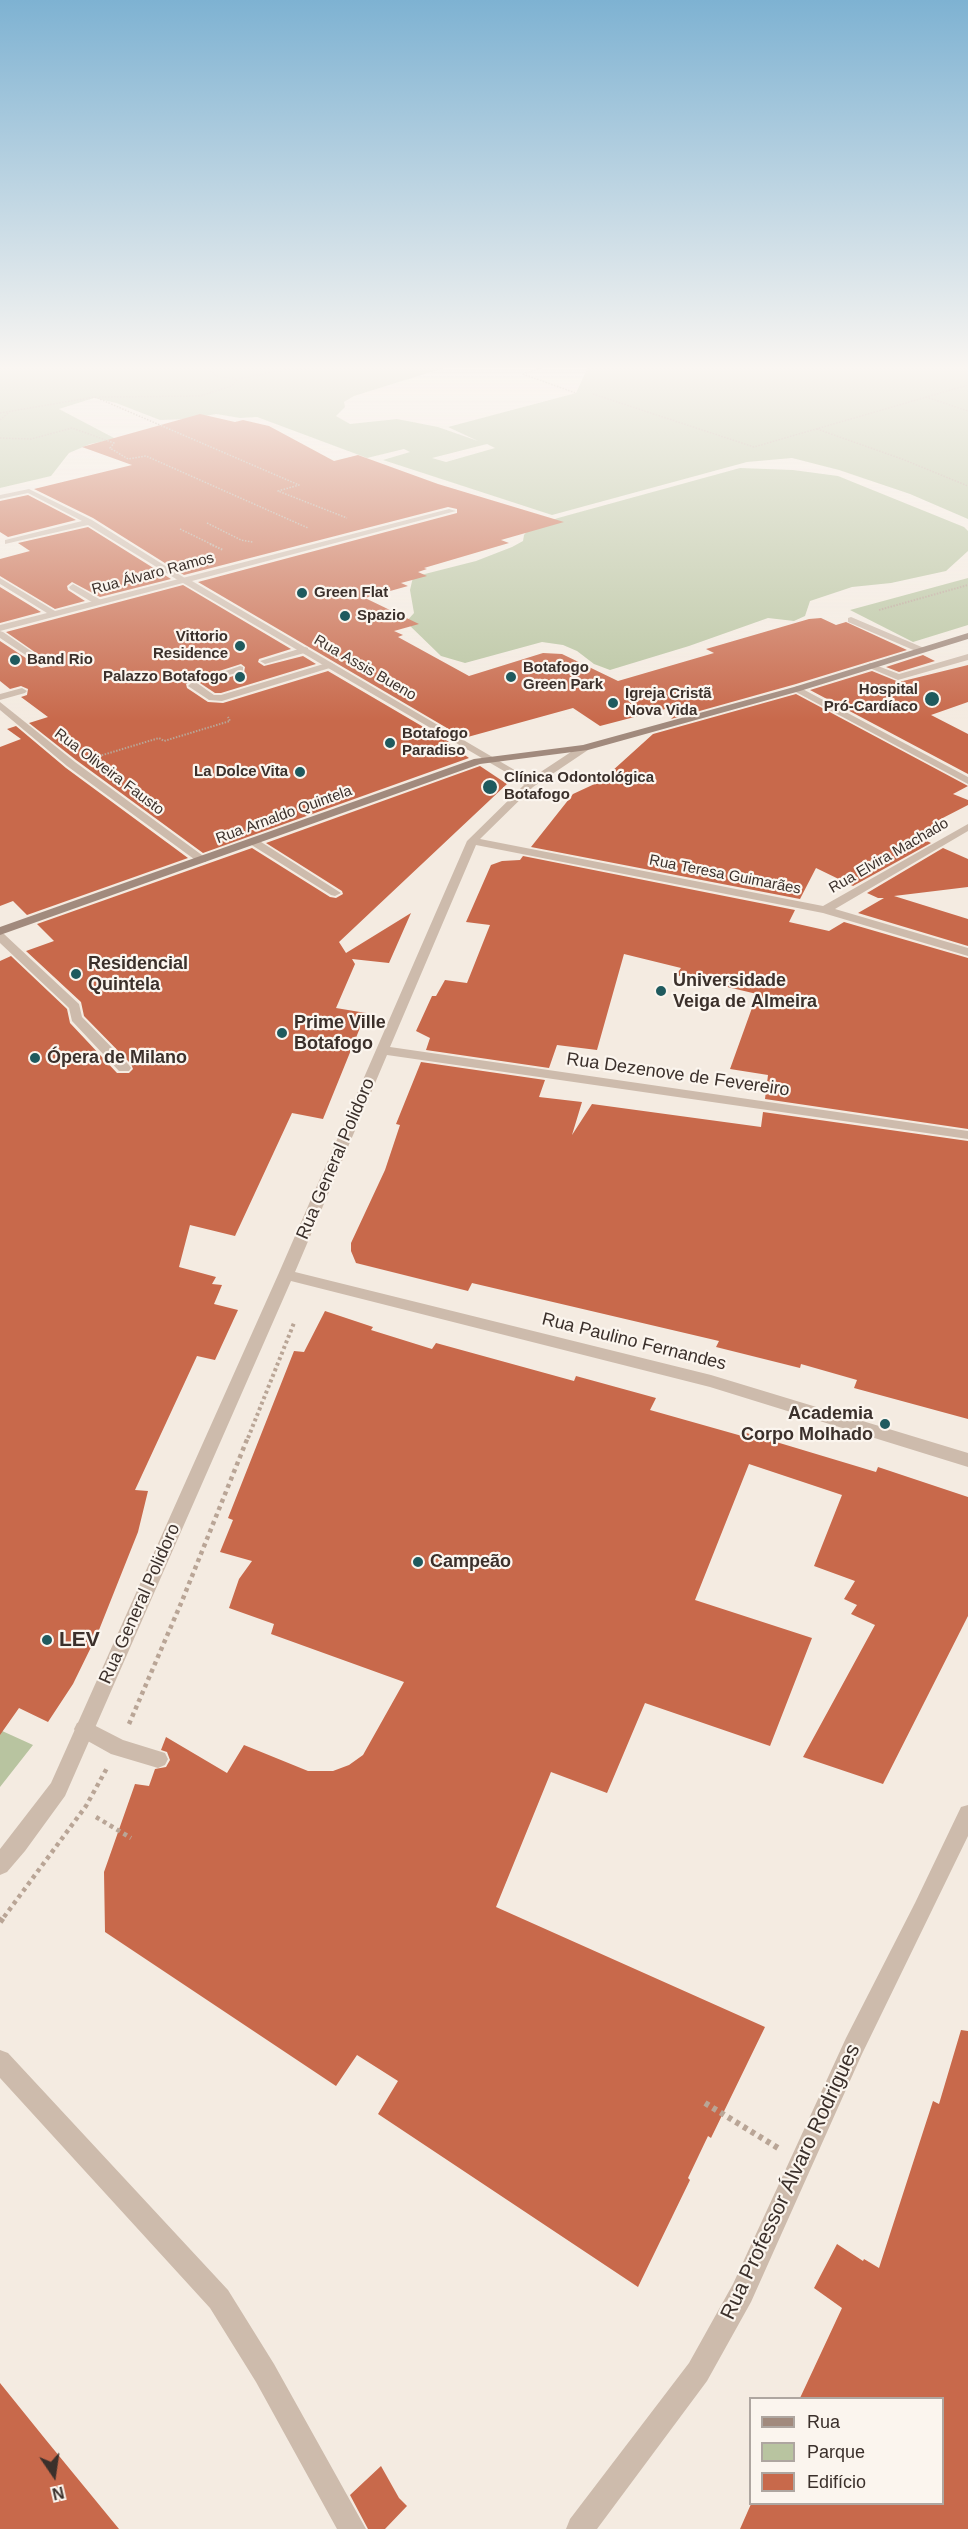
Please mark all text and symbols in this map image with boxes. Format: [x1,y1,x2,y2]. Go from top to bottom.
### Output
street label: Rua Álvaro Ramos [90,549,216,599]
place label: Green Flat [314,584,388,602]
marker: Green Flat [295,586,309,600]
place label: Spazio [357,607,405,625]
marker: Spazio [338,609,352,623]
place label: Vittorio Residence [153,628,228,663]
street label: Rua Assis Bueno [311,631,419,705]
marker: Vittorio Residence [233,639,247,653]
place label: Band Rio [27,651,93,669]
marker: Band Rio [8,653,22,667]
place label: Botafogo Green Park [523,659,603,694]
place label: Palazzo Botafogo [103,668,228,686]
marker: Palazzo Botafogo [233,670,247,684]
marker: Botafogo Green Park [504,670,518,684]
place label: Hospital Pró-Cardíaco [824,681,918,716]
place label: Igreja Cristã Nova Vida [625,685,712,720]
marker: Hospital Pró-Cardíaco [923,690,941,708]
marker: Igreja Cristã Nova Vida [606,696,620,710]
street label: Rua Oliveira Fausto [51,725,167,819]
place label: Botafogo Paradiso [402,725,468,760]
marker: Botafogo Paradiso [383,736,397,750]
place label: La Dolce Vita [194,763,288,781]
marker: La Dolce Vita [293,765,307,779]
place label: Clínica Odontológica Botafogo [504,769,654,804]
marker: Clínica Odontológica Botafogo [481,778,499,796]
street label: Rua Arnaldo Quintela [214,782,354,848]
street label: Rua Elvira Machado [826,814,952,898]
street label: Rua Teresa Guimarães [648,851,802,899]
place label: Residencial Quintela [88,953,188,996]
marker: Residencial Quintela [69,967,83,981]
place label: Universidade Veiga de Almeira [673,970,817,1012]
marker: Universidade Veiga de Almeira [654,984,668,998]
place label: Prime Ville Botafogo [294,1012,386,1054]
marker: Prime Ville Botafogo [275,1026,289,1040]
place label: Ópera de Milano [47,1047,187,1069]
street label: Rua Dezenove de Fevereiro [565,1049,791,1101]
marker: Ópera de Milano [28,1051,42,1065]
street label: Rua General Polidoro [292,1075,380,1243]
street label: Rua Paulino Fernandes [540,1309,728,1375]
place label: Academia Corpo Molhado [741,1403,873,1446]
marker: Academia Corpo Molhado [878,1417,892,1431]
street label: Rua General Polidoro [95,1521,185,1687]
place label: Campeão [430,1551,511,1573]
marker: Campeão [411,1555,425,1569]
place label: LEV [59,1627,100,1653]
marker: LEV [40,1633,54,1647]
street label: Rua Professor Álvaro Rodrigues [716,2040,866,2324]
legend [749,2397,944,2505]
text: Rua [807,2412,840,2432]
text: Parque [807,2442,865,2462]
north arrow [24,2445,84,2505]
text: Edifício [807,2472,866,2492]
text: N [51,2483,66,2503]

